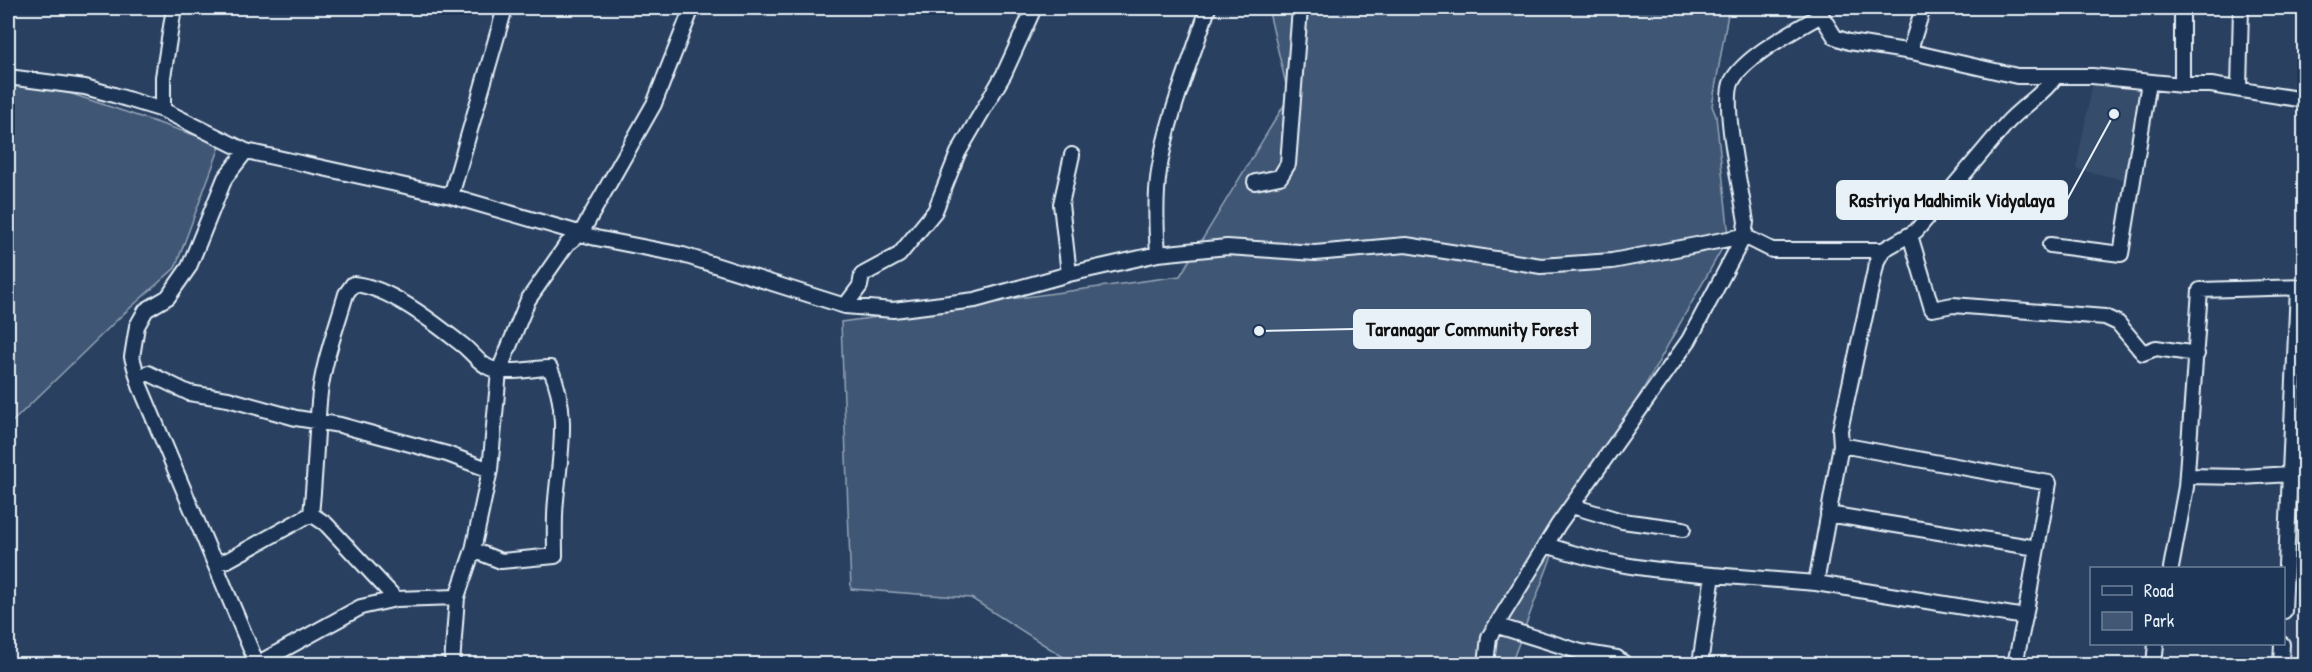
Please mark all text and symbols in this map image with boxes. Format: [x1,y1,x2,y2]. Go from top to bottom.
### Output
callout: Rastriya Madhimik Vidyalaya [1837,181,2067,219]
text: Rastriya Madhimik Vidyalaya [1849,186,2055,214]
callout: Taranagar Community Forest [1354,310,1590,348]
text: Taranagar Community Forest [1365,315,1579,343]
legend [2090,567,2285,645]
text: Road [2144,578,2174,603]
text: Park [2144,608,2175,633]

